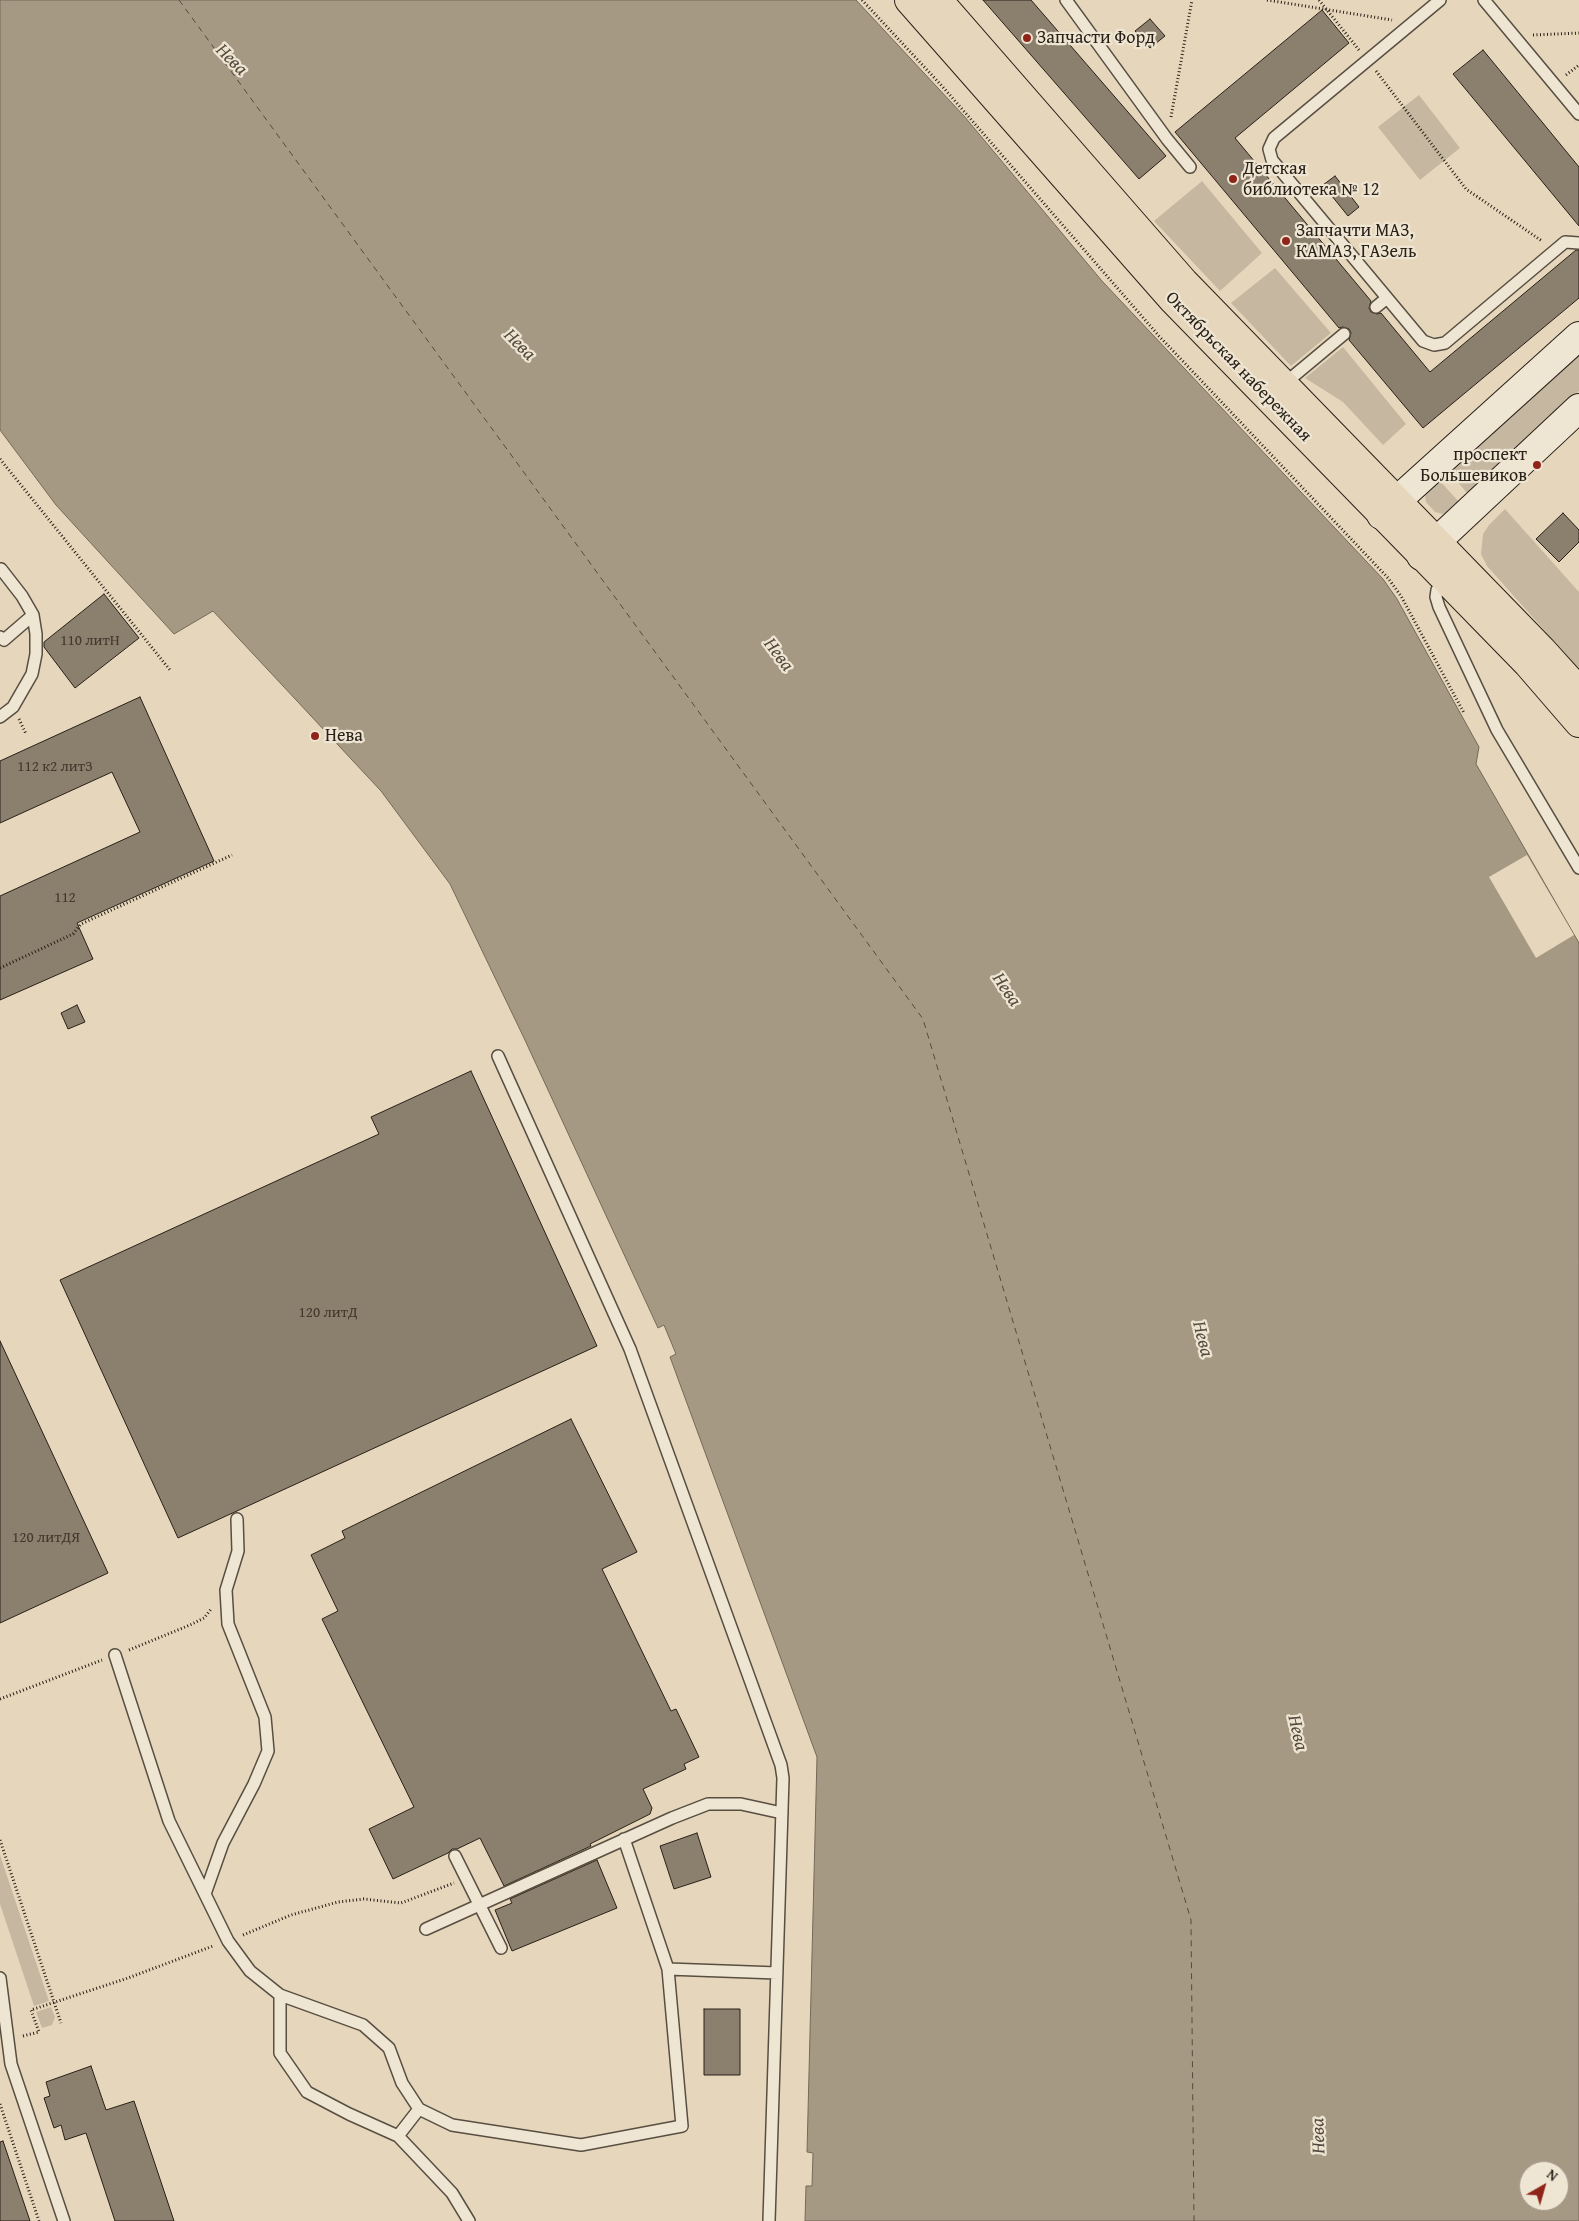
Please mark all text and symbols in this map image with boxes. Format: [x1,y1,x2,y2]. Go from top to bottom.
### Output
place label: Запчасти Форд [1037,27,1155,49]
marker: Запчасти Форд [1021,32,1033,44]
water label: Нева [210,39,252,81]
place label: Детская библиотека № 12 [1243,158,1379,200]
marker: Детская библиотека № 12 [1227,173,1239,185]
place label: Запчачти МАЗ, КАМАЗ, ГАЗель [1296,220,1416,262]
marker: Запчачти МАЗ, КАМАЗ, ГАЗель [1280,235,1292,247]
street label: Октябрьская набережная [1160,287,1316,447]
water label: Нева [498,324,540,366]
place label: проспект Большевиков [1420,444,1527,486]
marker: проспект Большевиков [1531,459,1543,471]
house number: 110 литН [60,632,120,650]
water label: Нева [758,634,798,676]
place label: Нева [325,725,363,747]
marker: Нева [309,730,321,742]
house number: 112 к2 литЗ [17,758,93,776]
house number: 112 [54,889,76,907]
water label: Нева [986,969,1026,1011]
house number: 120 литД [299,1304,357,1322]
water label: Нева [1187,1319,1217,1359]
house number: 120 литДЯ [12,1529,80,1547]
water label: Нева [1282,1713,1312,1753]
water label: Нева [1307,2118,1331,2154]
north arrow [1519,2161,1569,2211]
text: N [1543,2164,1562,2186]

